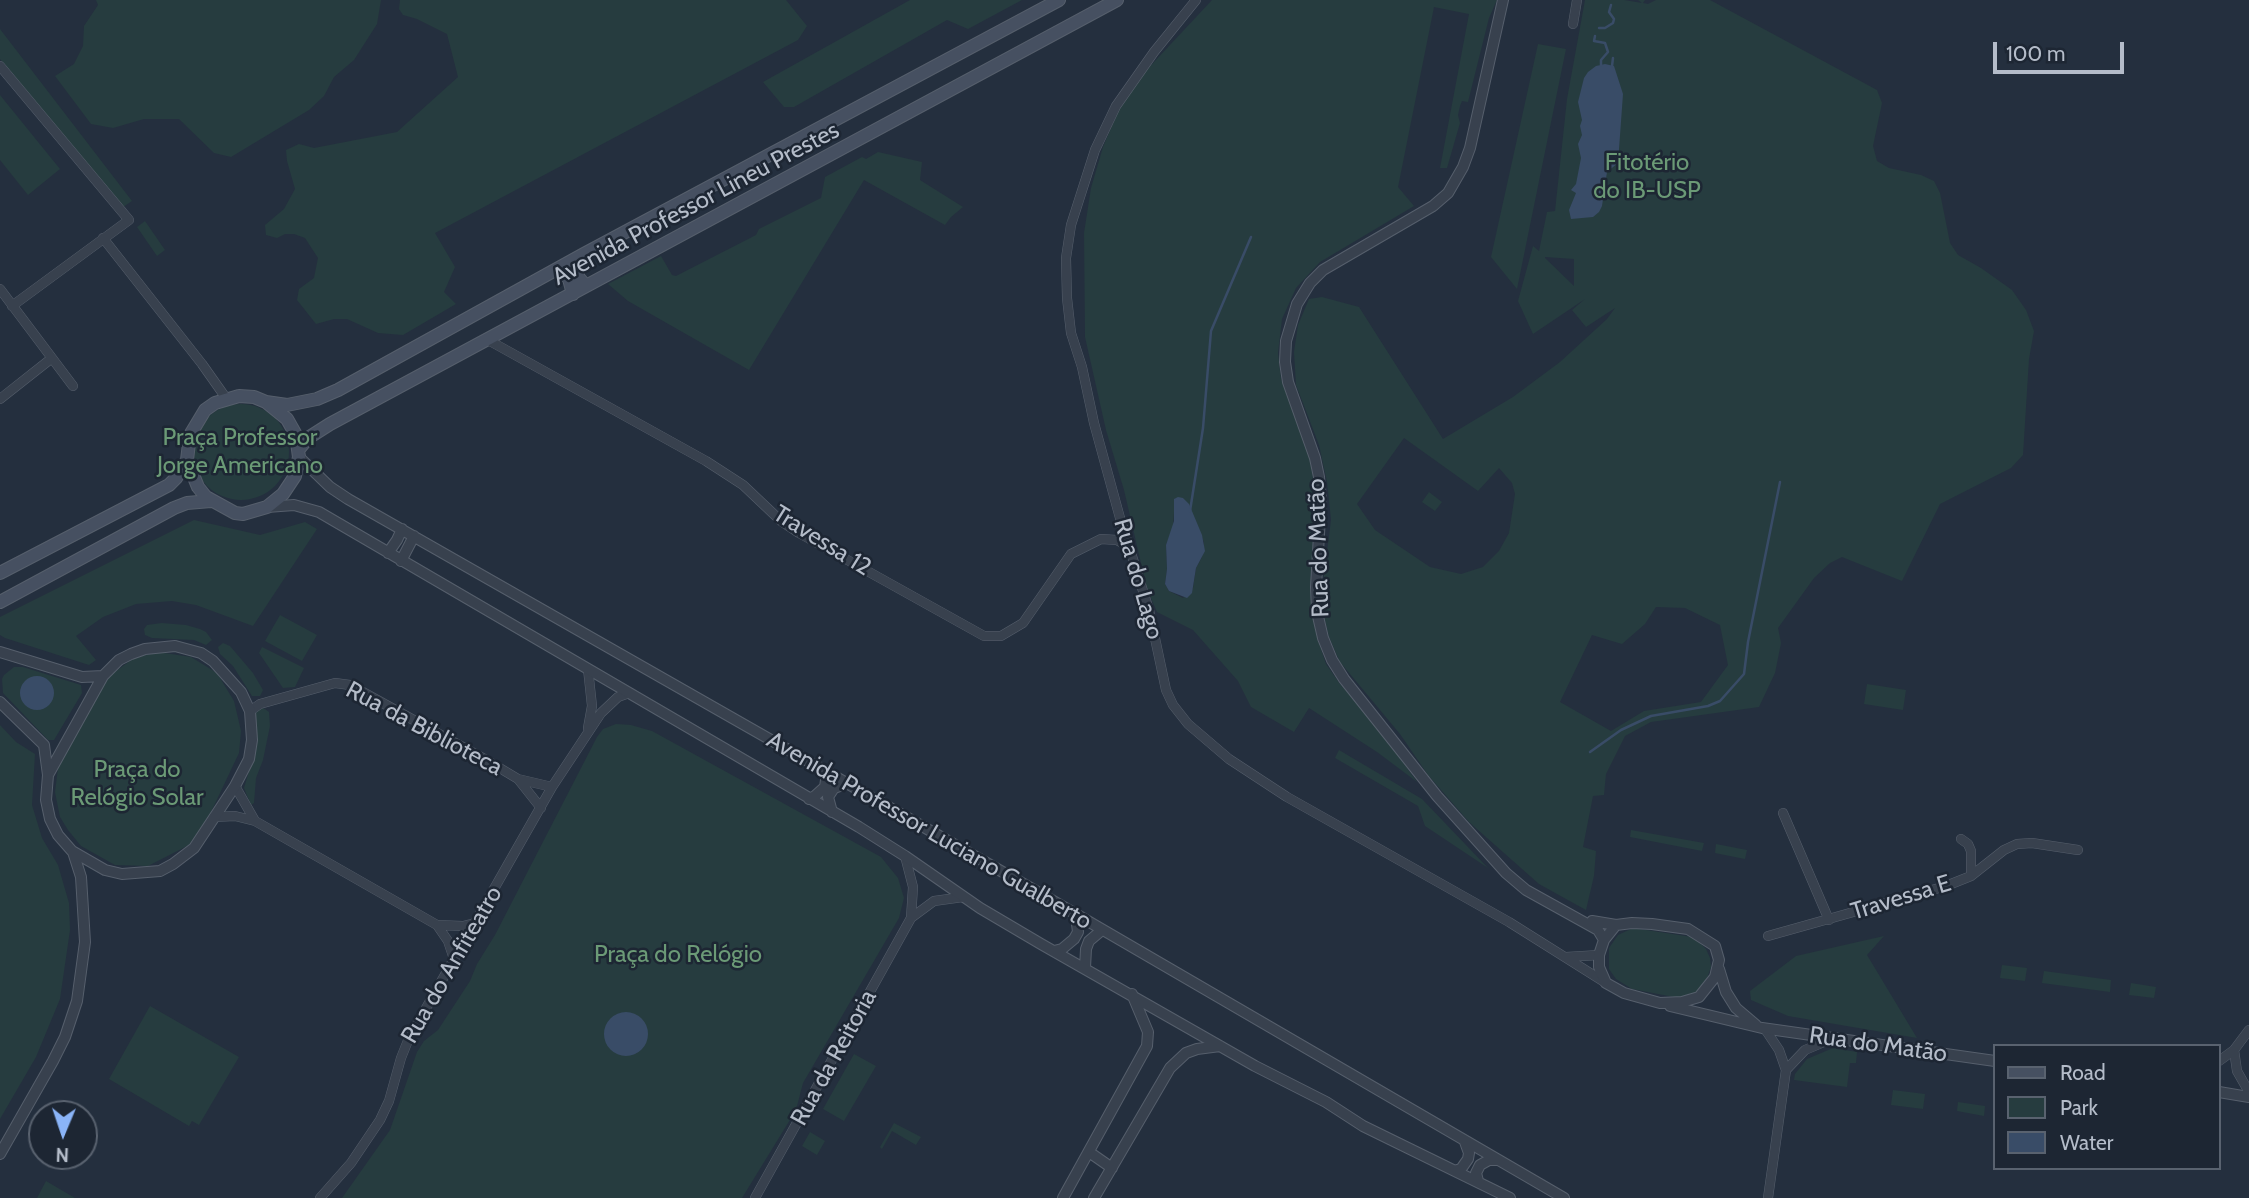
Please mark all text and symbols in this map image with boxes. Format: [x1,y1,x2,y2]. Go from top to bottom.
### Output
scale bar [1997,28,2128,72]
text: 100 m [2006,41,2065,66]
street label: Avenida Professor Lineu Prestes [548,116,844,292]
park label: Fitotério do IB-USP [1593,149,1701,205]
park label: Praça Professor Jorge Americano [157,424,323,480]
street label: Rua do Matão [1302,478,1336,618]
street label: Travessa 12 [768,500,876,582]
street label: Rua do Lago [1107,515,1169,643]
street label: Rua da Biblioteca [341,676,507,782]
street label: Avenida Professor Luciano Gualberto [761,726,1097,936]
park label: Praça do Relógio Solar [70,756,204,812]
street label: Travessa E [1847,869,1955,927]
street label: Rua do Anfiteatro [395,881,509,1049]
park label: Praça do Relógio [594,941,762,969]
street label: Rua da Reitoria [785,985,883,1131]
street label: Rua do Matão [1807,1021,1949,1069]
legend [1994,1044,2221,1170]
text: Road [2060,1060,2106,1085]
text: Park [2060,1095,2098,1120]
north arrow [28,1100,98,1170]
text: Water [2060,1130,2113,1155]
text: N [55,1143,69,1166]

